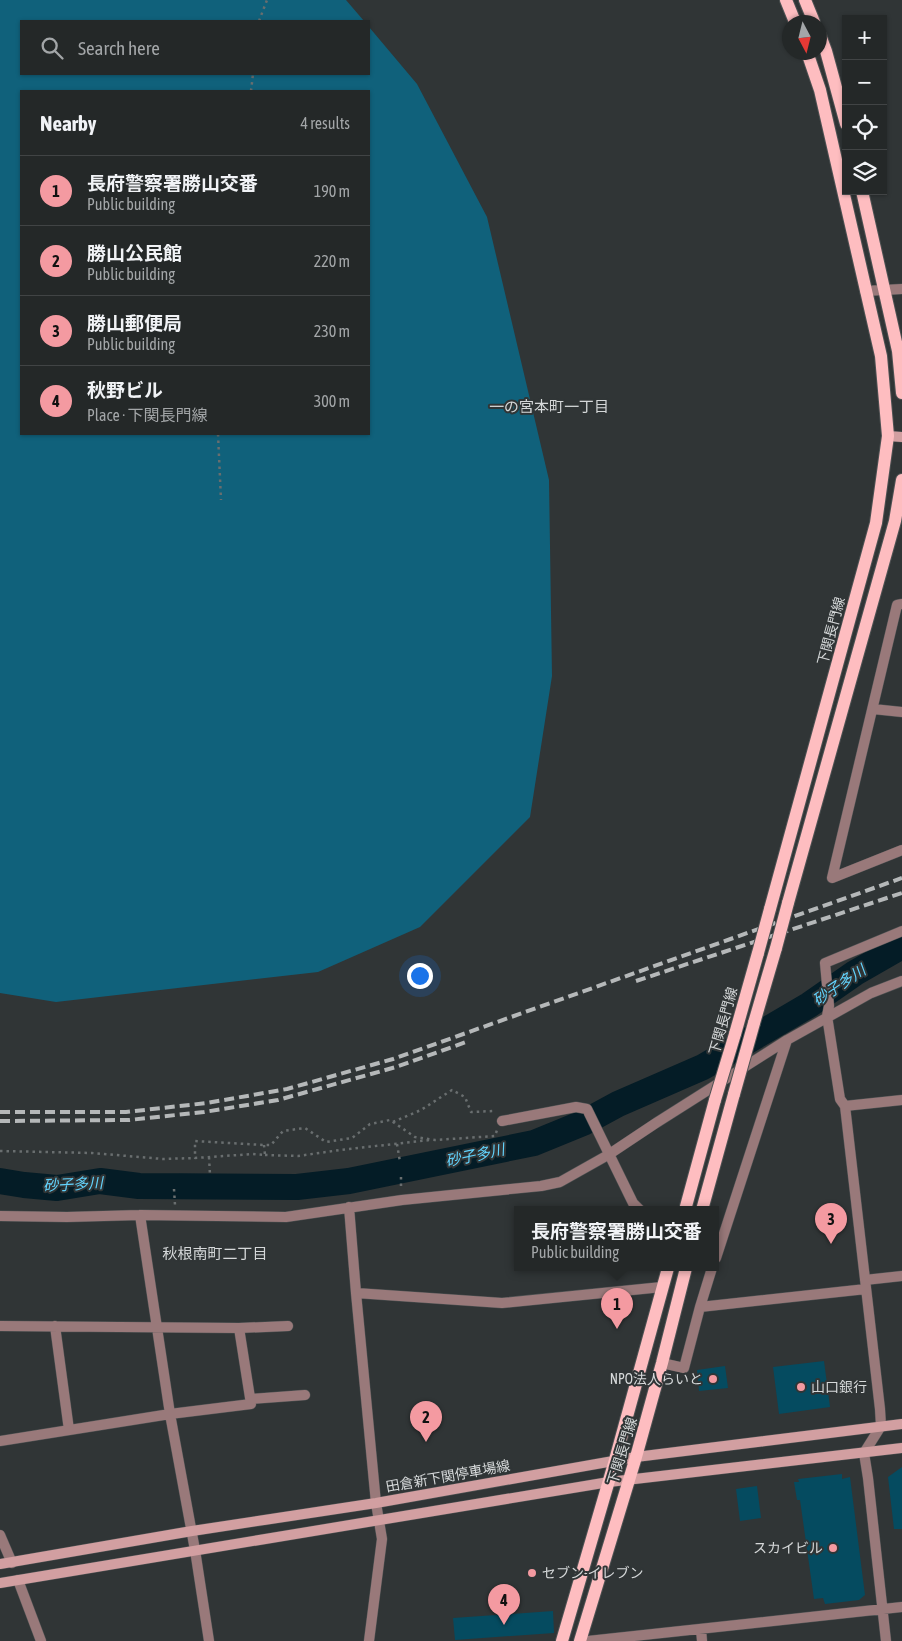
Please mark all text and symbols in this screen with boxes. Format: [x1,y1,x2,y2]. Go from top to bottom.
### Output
north arrow [782,15,827,60]
map controls [842,15,887,195]
button: + [842,15,887,60]
search box [20,20,370,75]
icon: search [38,34,66,62]
text: Search here [78,37,160,59]
button: − [842,60,887,105]
button: locate [842,105,887,150]
text: Nearby [40,111,96,135]
text: 4 results [300,114,350,132]
button: layers [842,150,887,195]
text: 長府警察署勝山交番 [87,172,258,194]
text: 1 [52,182,60,200]
text: 190 m [314,182,350,200]
text: Public building [87,195,175,213]
text: 勝山公民館 [87,242,182,264]
text: 2 [52,252,60,270]
text: 220 m [314,252,350,270]
text: Public building [87,265,175,283]
text: 勝山郵便局 [87,312,182,334]
text: 3 [52,322,60,340]
text: 230 m [314,322,350,340]
text: Public building [87,335,175,353]
text: 秋野ビル [87,379,163,401]
text: 4 [52,392,60,410]
text: 300 m [314,392,350,410]
district label: 一の宮本町一丁目 [489,398,609,415]
text: Place · 下関長門線 [87,406,208,424]
street label: 下関長門線 [814,595,848,667]
water label: 砂子多川 [809,960,870,1009]
your location [407,963,433,989]
street label: 下関長門線 [706,985,740,1057]
water label: 砂子多川 [444,1140,508,1170]
water label: 砂子多川 [43,1174,105,1194]
pin: 3 [815,1203,847,1244]
popup [514,1206,719,1271]
text: 長府警察署勝山交番 [531,1220,702,1242]
text: Public building [531,1243,619,1261]
district label: 秋根南町二丁目 [162,1245,268,1262]
pin: 1 [601,1288,633,1329]
place label: NPO法人らいと [610,1371,703,1387]
marker: NPO法人らいと [707,1373,719,1385]
place label: 山口銀行 [811,1379,867,1395]
marker: 山口銀行 [795,1381,807,1393]
pin: 2 [410,1401,442,1442]
street label: 下関長門線 [604,1415,640,1487]
street label: 田倉新下関停車場線 [385,1457,511,1495]
place label: スカイビル [753,1540,823,1556]
marker: スカイビル [827,1542,839,1554]
place label: セブン-イレブン [542,1565,644,1581]
marker: セブン-イレブン [526,1567,538,1579]
pin: 4 [488,1584,520,1625]

